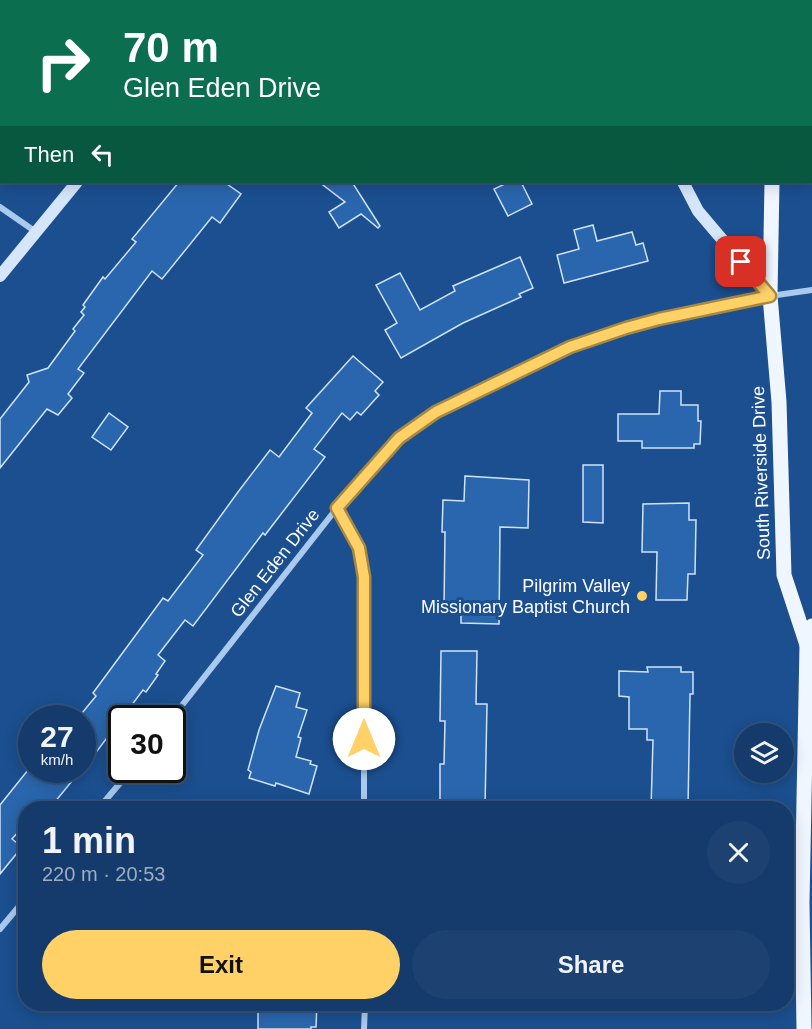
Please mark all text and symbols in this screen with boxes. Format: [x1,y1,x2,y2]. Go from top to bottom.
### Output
icon: right [24,24,102,102]
text: 70 m [123,24,219,71]
text: Glen Eden Drive [123,73,321,103]
icon: left [86,138,119,171]
text: Then [24,142,74,167]
pin [715,236,766,287]
icon: arrive [724,245,757,278]
street label: South Riverside Drive [748,386,774,560]
street label: Glen Eden Drive [226,505,324,621]
place label: Pilgrim Valley Missionary Baptist Church [421,576,630,617]
marker: Pilgrim Valley Missionary Baptist Church [635,589,649,603]
speed limit sign: 30 [108,705,186,783]
position arrow [332,707,396,771]
text: 27 [40,720,74,753]
map controls [734,723,794,783]
button: layers [734,723,794,783]
text: km/h [41,751,73,768]
text: 1 min [42,820,136,861]
button: close [707,821,770,884]
text: 220 m · 20:53 [42,863,165,885]
button: Exit [42,930,400,999]
button: Share [412,930,770,999]

